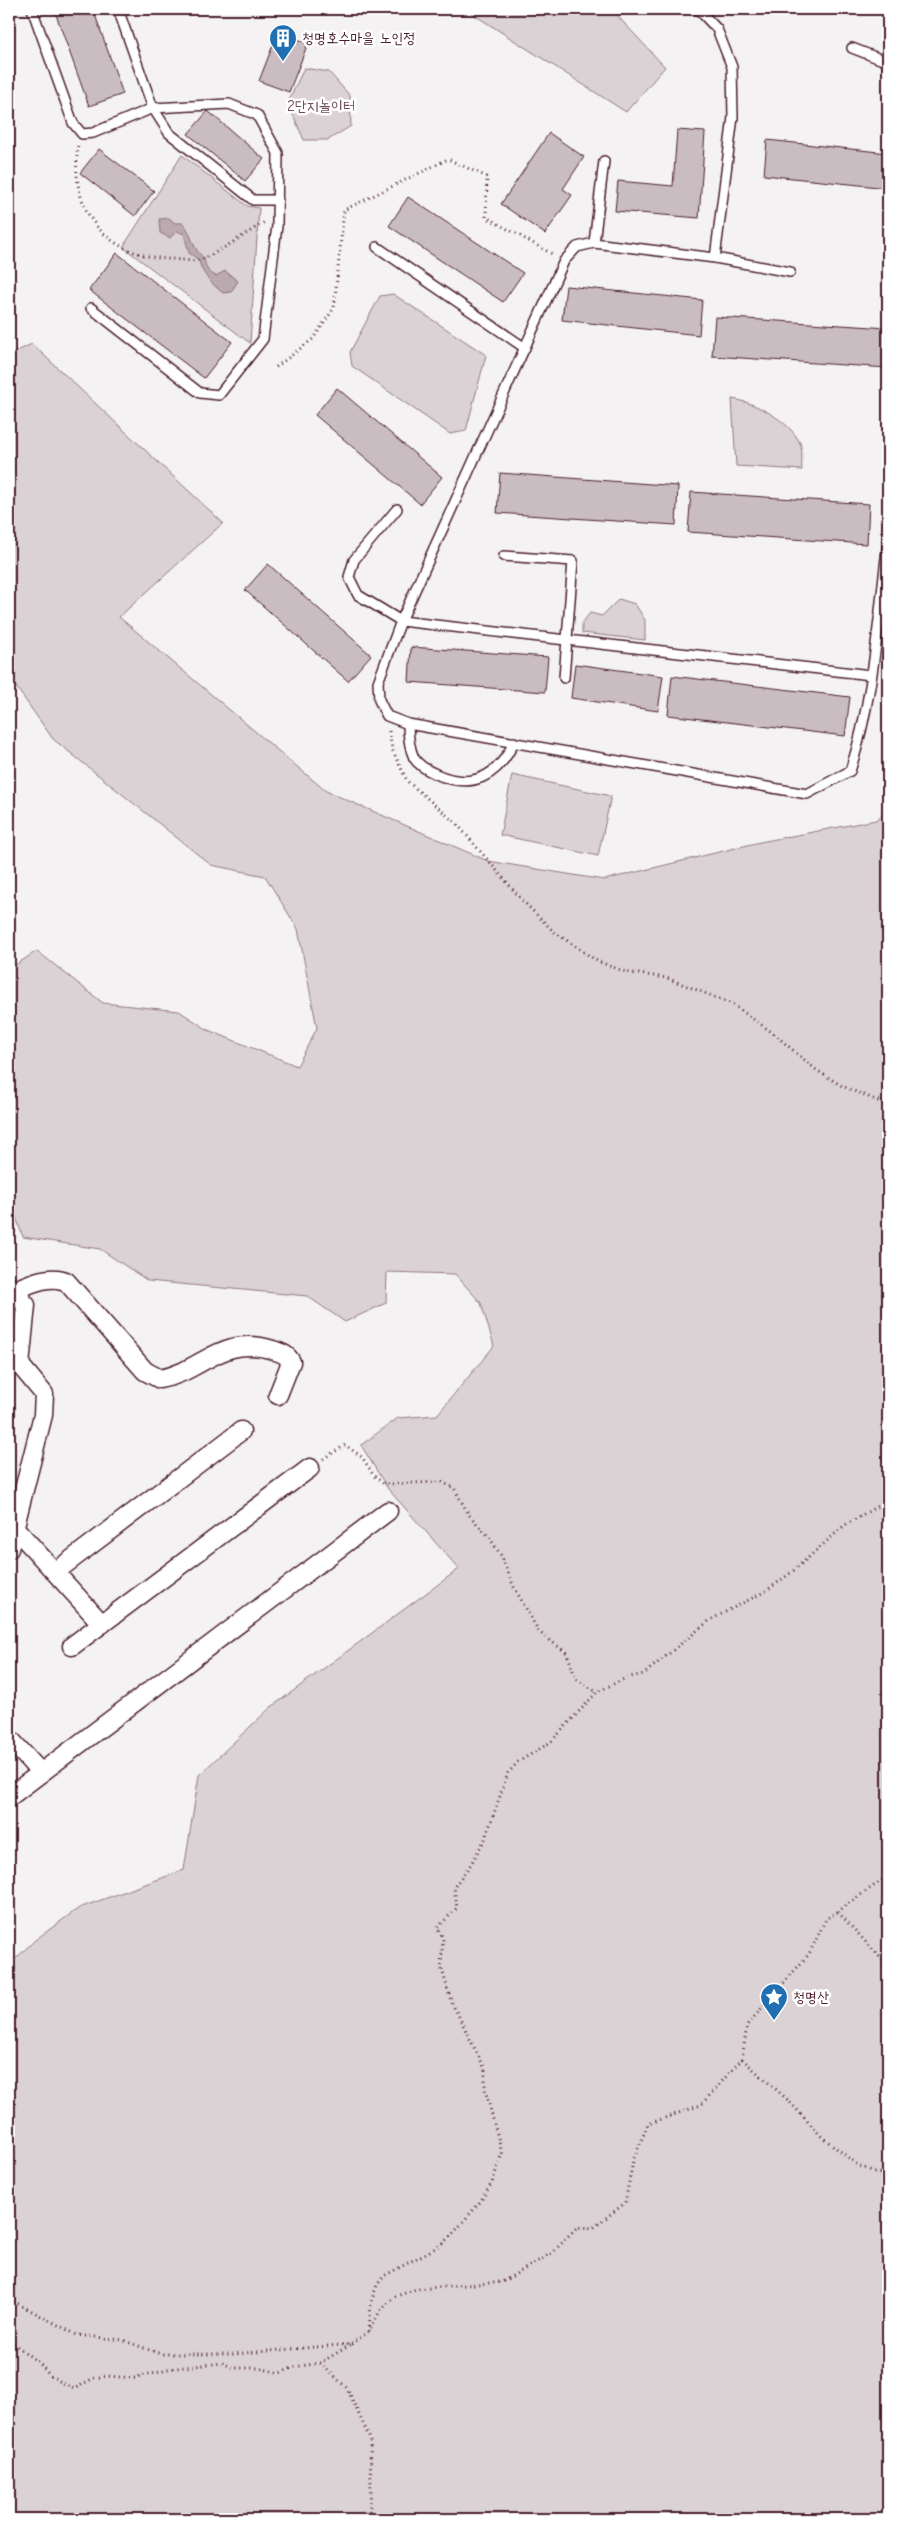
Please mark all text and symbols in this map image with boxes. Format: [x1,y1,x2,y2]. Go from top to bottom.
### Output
building icon: 청명호수마을 노인정 [268,23,298,62]
place label: 청명호수마을 노인정 [302,29,416,47]
park label: 2단지놀이터 [287,97,355,115]
place icon: 청명산 [759,1982,789,2021]
place label: 청명산 [793,1988,829,2006]

